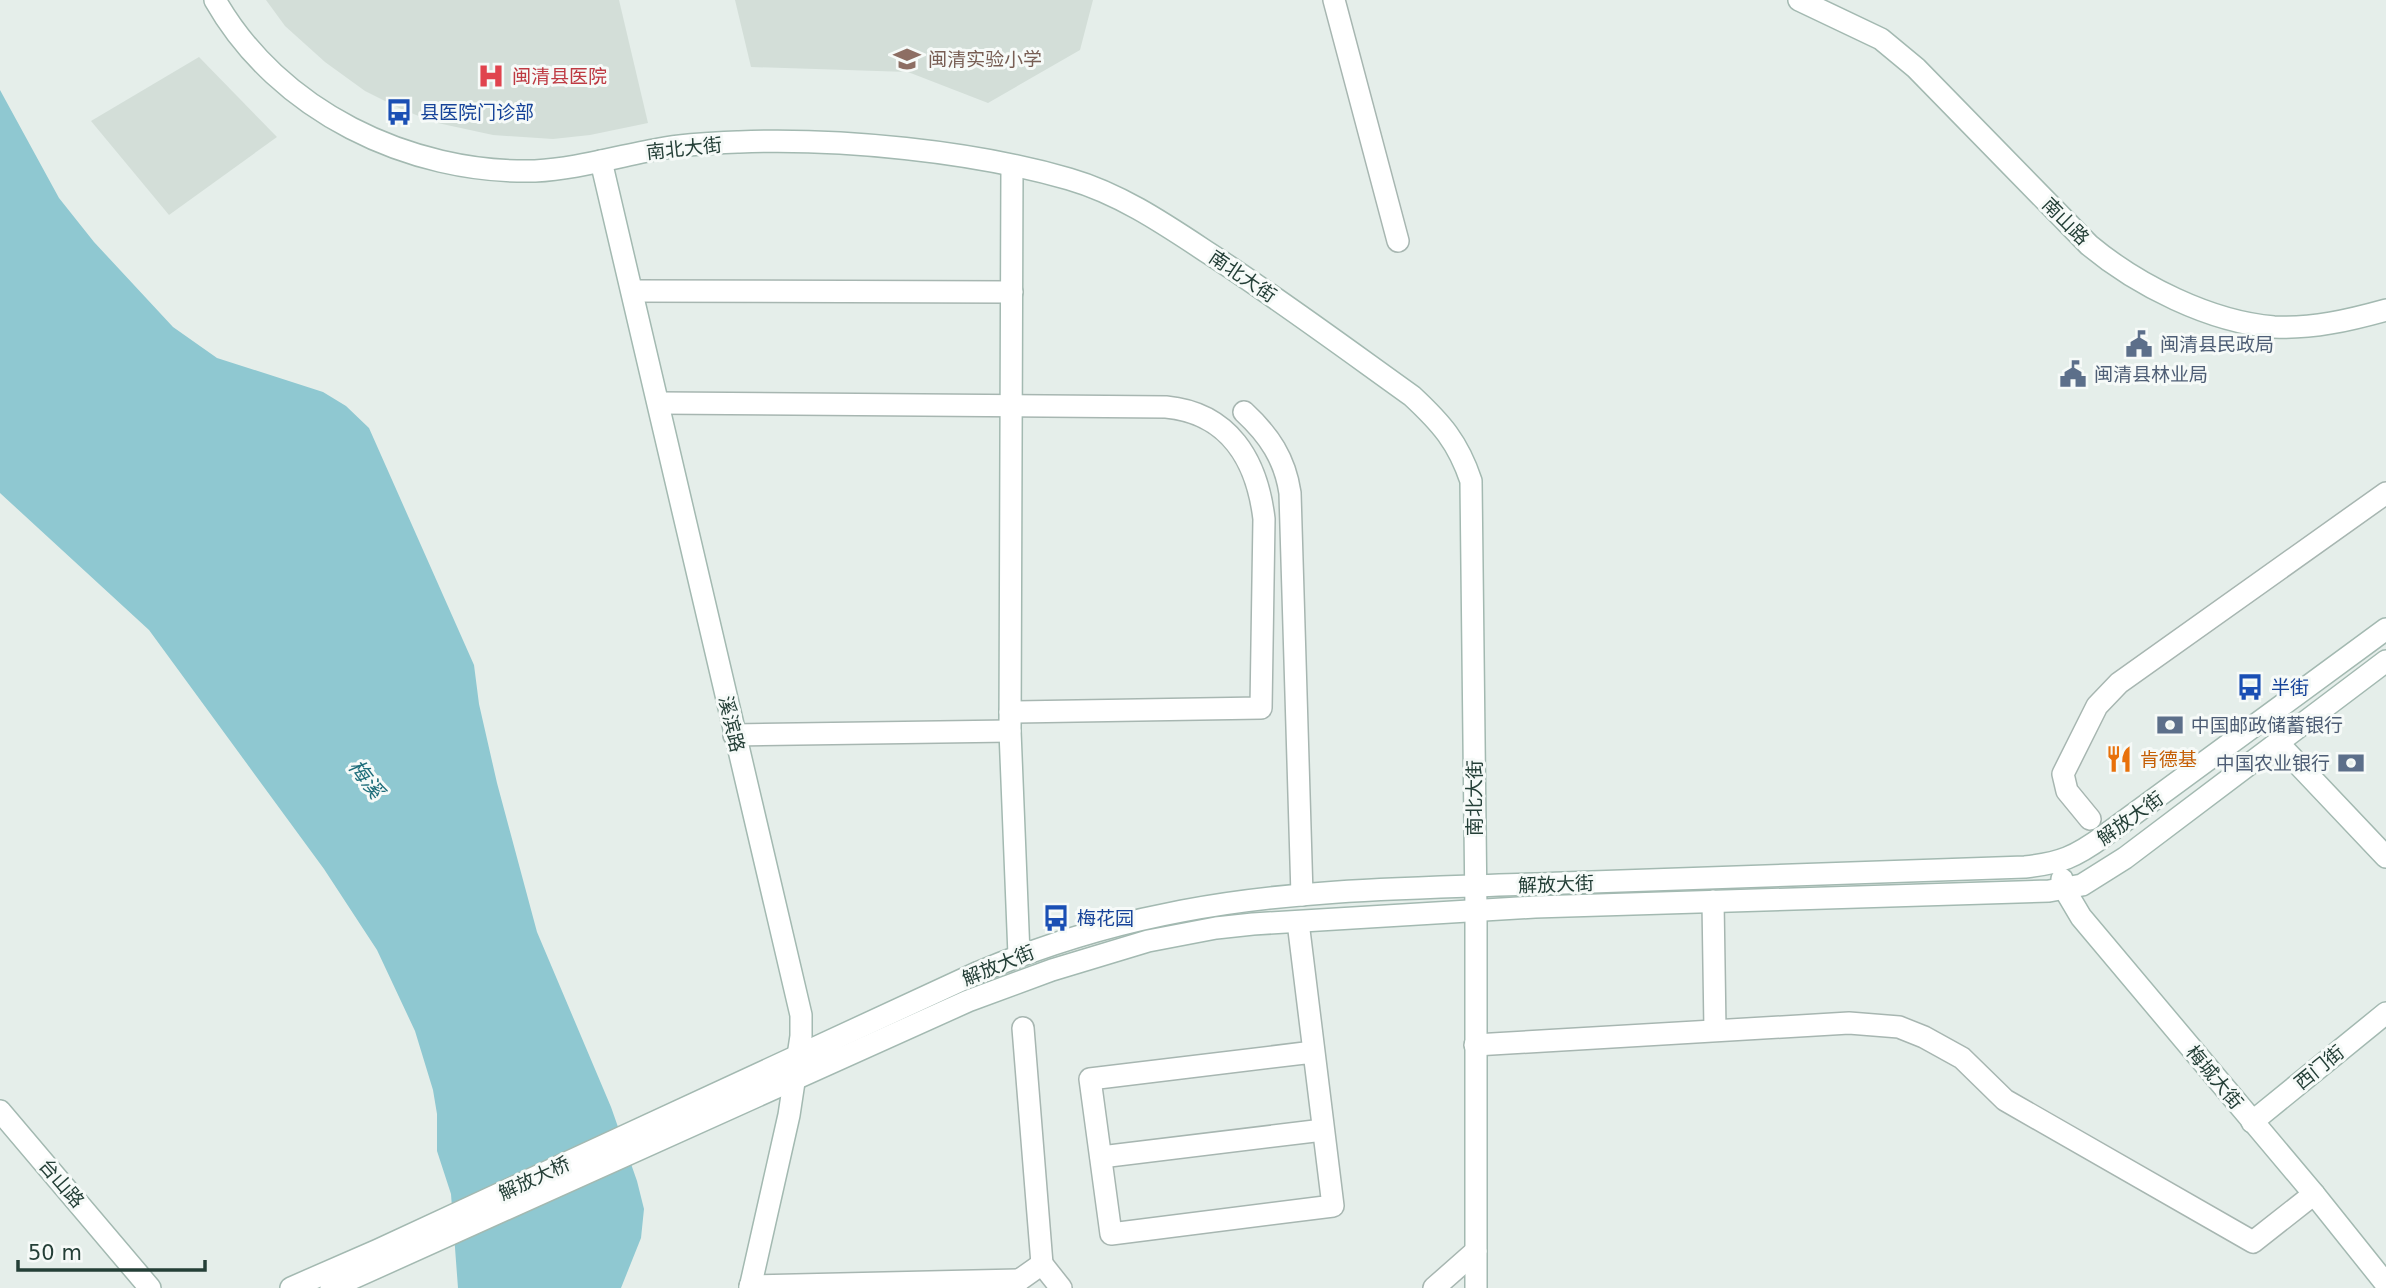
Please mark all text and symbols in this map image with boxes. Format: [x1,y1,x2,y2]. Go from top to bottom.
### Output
school or university icon: 闽清实验小学 [892,44,922,74]
place label: 闽清实验小学 [928,48,1042,70]
hospital icon: 闽清县医院 [476,61,506,91]
place label: 闽清县医院 [512,65,607,87]
bus stop icon: 县医院门诊部 [384,97,414,127]
place label: 县医院门诊部 [420,101,534,123]
street label: 南北大街 [645,133,723,163]
street label: 南山路 [2038,193,2094,249]
street label: 南北大街 [1205,246,1281,306]
public building icon: 闽清县民政局 [2124,329,2154,359]
place label: 闽清县民政局 [2160,333,2274,355]
public building icon: 闽清县林业局 [2058,359,2088,389]
place label: 闽清县林业局 [2094,363,2208,385]
bus stop icon: 半街 [2235,672,2265,702]
place label: 半街 [2271,676,2309,698]
street label: 溪滨路 [715,694,749,754]
bank icon: 中国邮政储蓄银行 [2155,710,2185,740]
place label: 中国邮政储蓄银行 [2191,714,2343,736]
restaurant icon: 肯德基 [2104,744,2134,774]
place label: 肯德基 [2140,748,2197,770]
bank icon: 中国农业银行 [2336,748,2366,778]
place label: 中国农业银行 [2216,752,2330,774]
water label: 梅溪 [344,755,389,805]
street label: 南北大街 [1463,760,1485,836]
street label: 解放大街 [2093,787,2167,849]
street label: 解放大街 [1518,872,1594,896]
bus stop icon: 梅花园 [1041,903,1071,933]
place label: 梅花园 [1077,907,1134,929]
street label: 解放大街 [959,941,1037,989]
street label: 梅城大街 [2182,1041,2248,1113]
street label: 西门街 [2290,1041,2348,1093]
street label: 解放大桥 [495,1152,573,1204]
street label: 台山路 [35,1154,89,1212]
scale bar [18,1228,205,1272]
text: 50 m [28,1241,82,1265]

